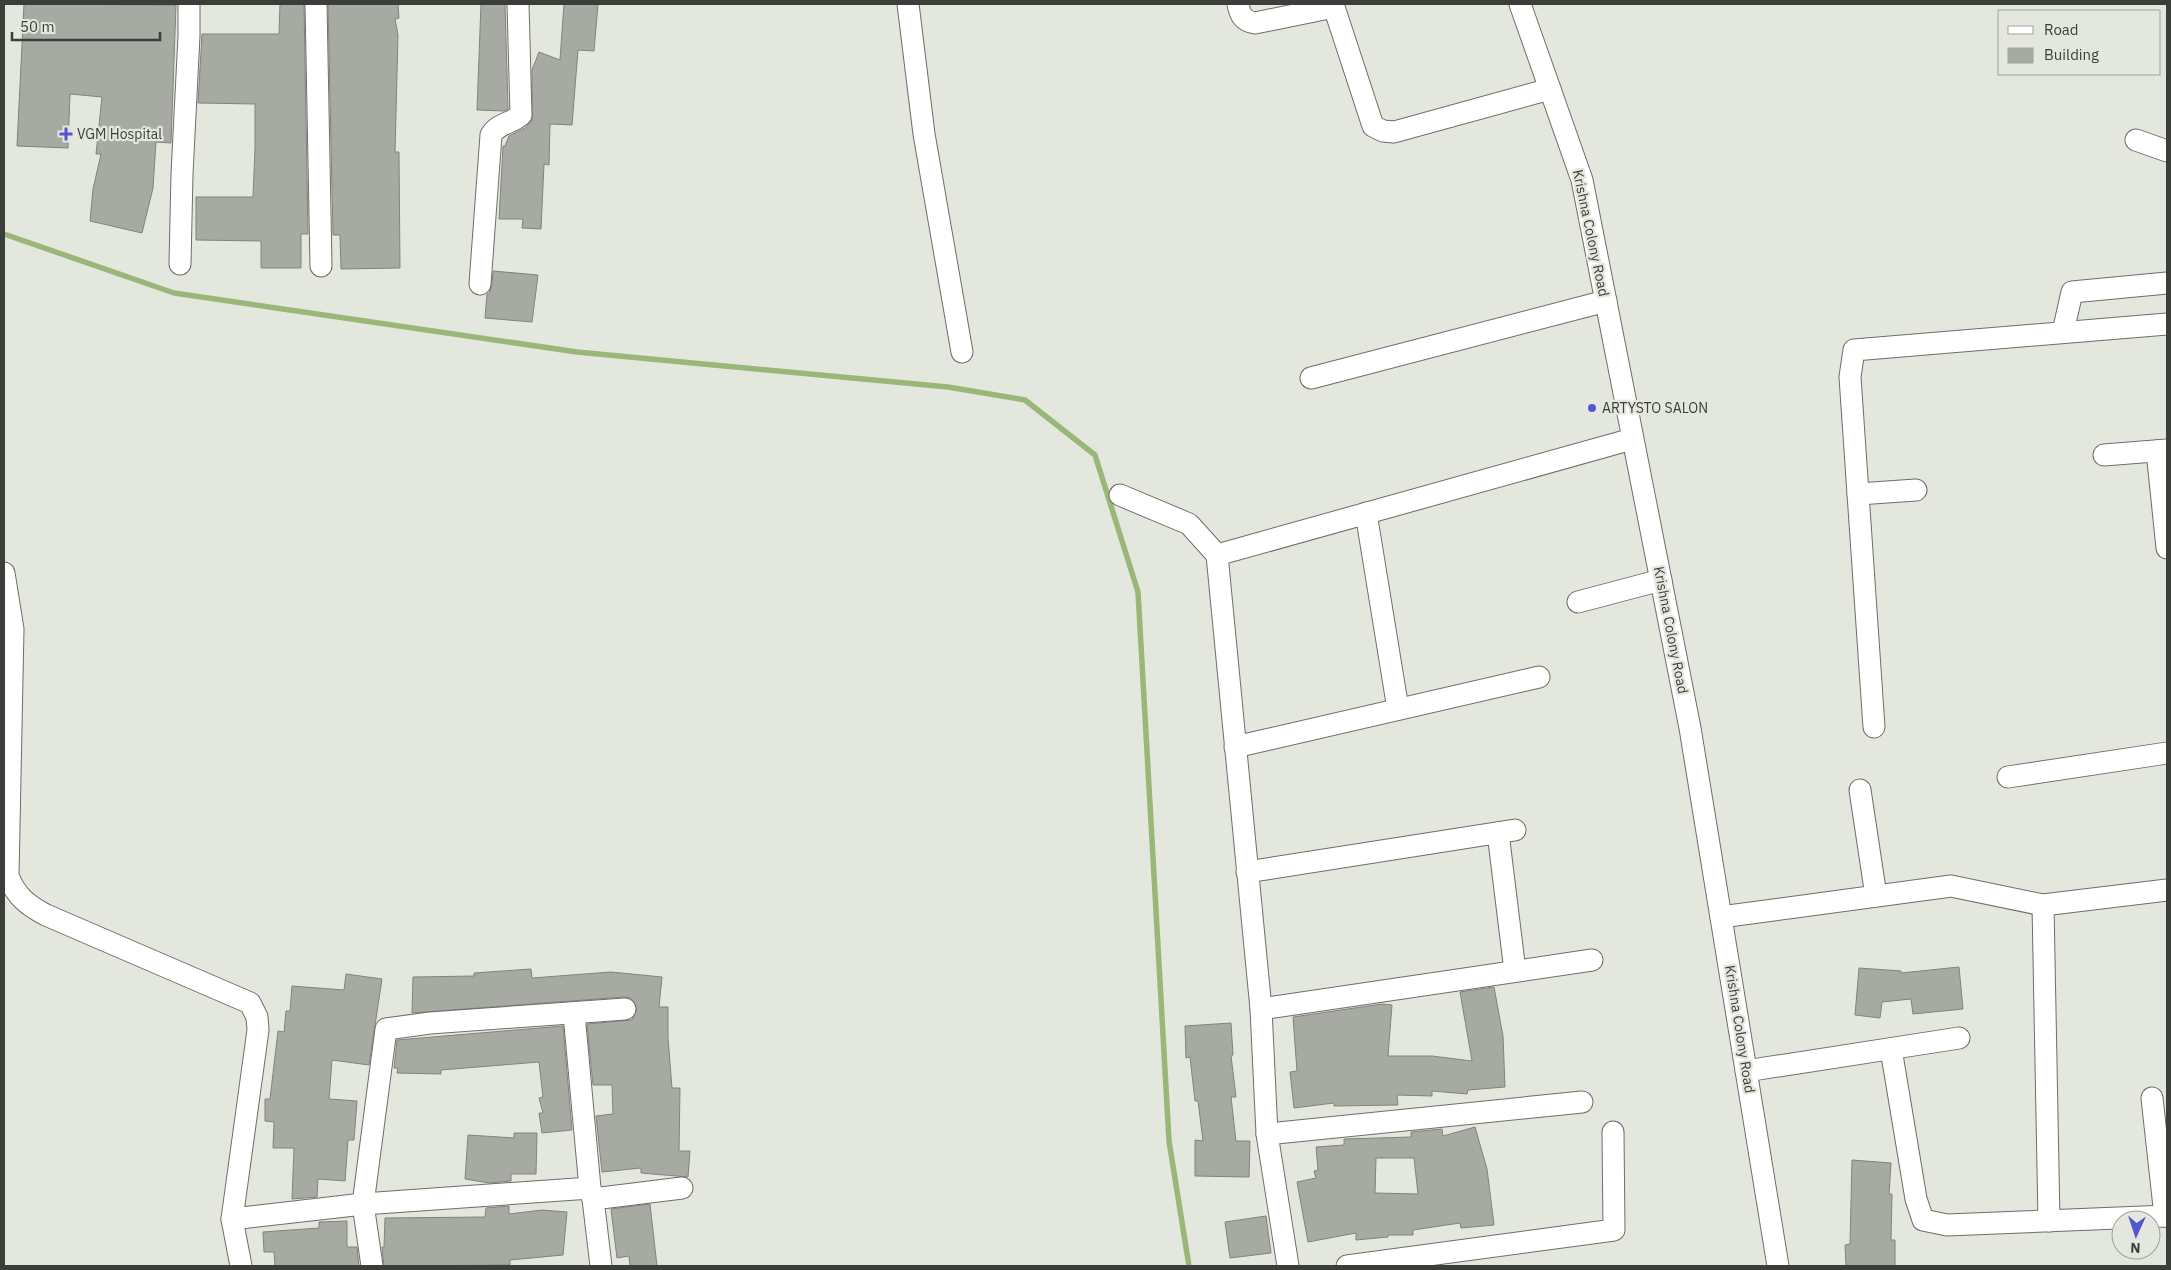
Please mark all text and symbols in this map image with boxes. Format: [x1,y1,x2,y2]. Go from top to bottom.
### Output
scale bar [12,10,160,42]
legend [1998,10,2161,75]
text: 50 m [20,17,55,36]
text: Road [2044,20,2079,39]
text: Building [2044,45,2099,64]
place label: VGM Hospital [77,125,162,143]
marker: VGM Hospital [59,127,73,141]
street label: Krishna Colony Road [1569,168,1613,298]
place label: ARTYSTO SALON [1602,399,1708,417]
marker: ARTYSTO SALON [1586,402,1598,414]
street label: Krishna Colony Road [1650,565,1692,695]
street label: Krishna Colony Road [1721,964,1759,1094]
north arrow [2111,1210,2161,1260]
text: N [2130,1239,2141,1257]

